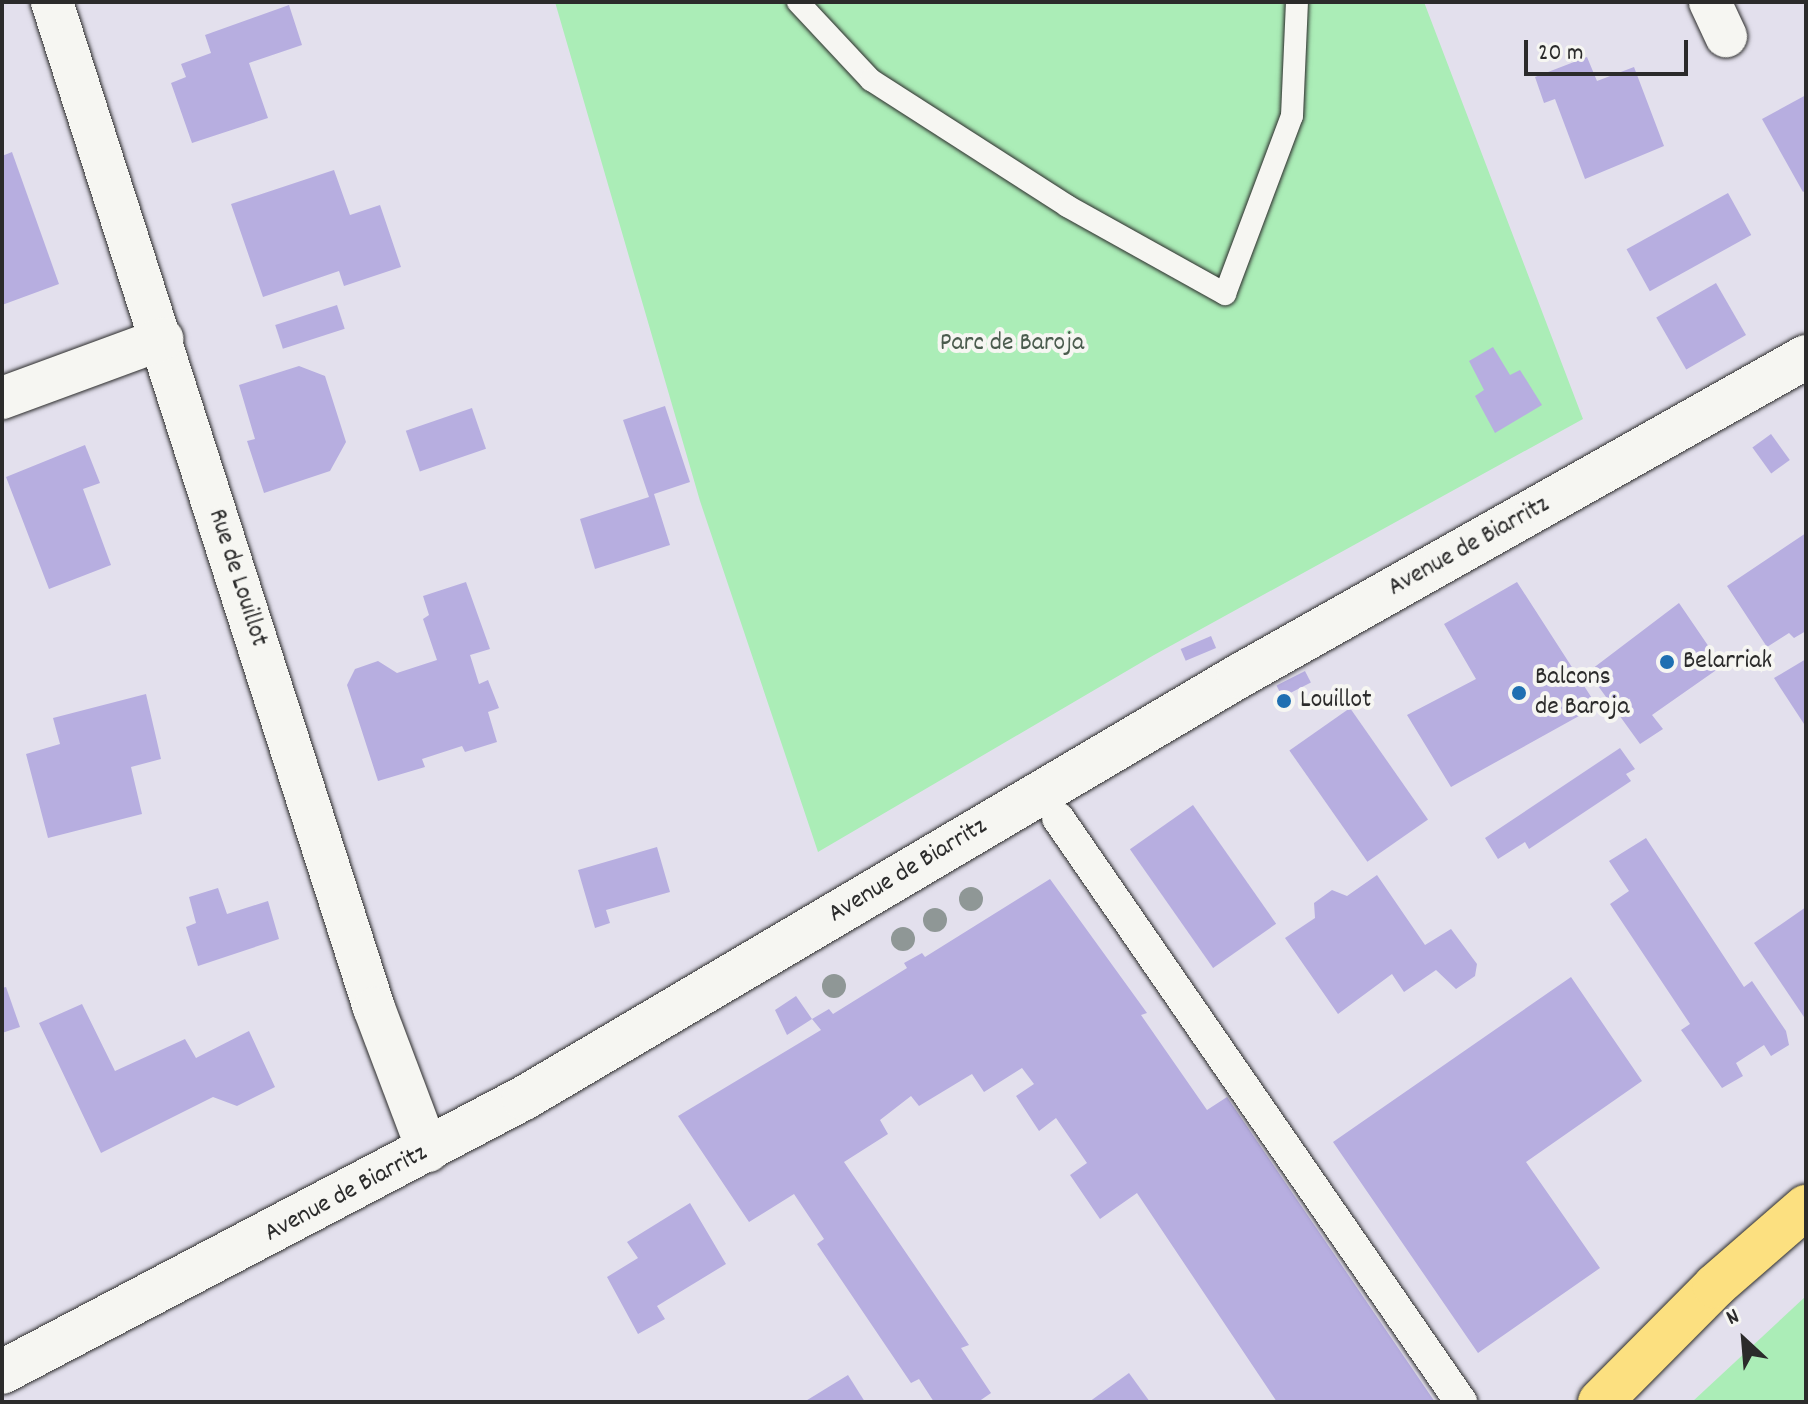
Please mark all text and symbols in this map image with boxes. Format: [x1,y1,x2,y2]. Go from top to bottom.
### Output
scale bar [1528,24,1692,74]
text: 20 m [1538,37,1584,71]
park label: Parc de Baroja [940,328,1084,360]
street label: Avenue de Biarritz [1383,490,1555,604]
street label: Rue de Louillot [200,505,274,651]
place label: Belarriak [1683,646,1772,678]
marker: Belarriak [1658,653,1676,671]
place label: Balcons de Baroja [1535,662,1629,724]
marker: Balcons de Baroja [1510,684,1528,702]
place label: Louillot [1300,685,1372,717]
marker: Louillot [1275,692,1293,710]
street label: Avenue de Biarritz [823,811,993,931]
street label: Avenue de Biarritz [259,1138,433,1250]
north arrow [1704,1300,1784,1380]
text: N [1722,1302,1745,1334]

